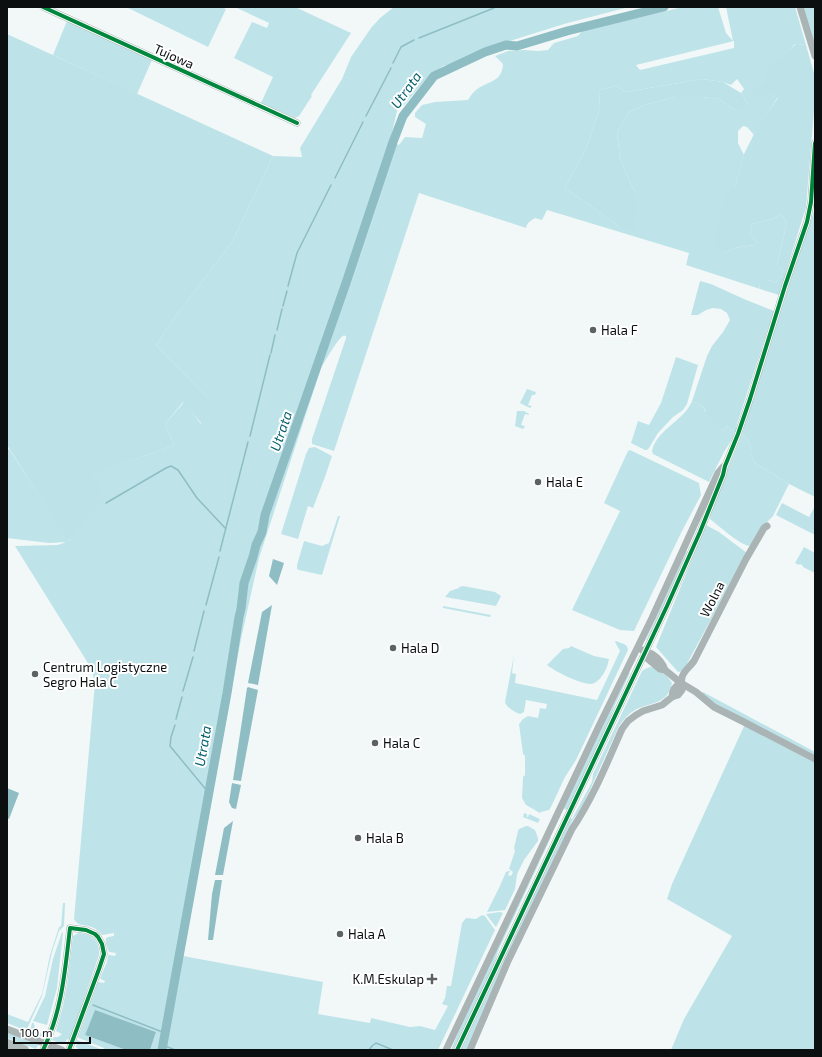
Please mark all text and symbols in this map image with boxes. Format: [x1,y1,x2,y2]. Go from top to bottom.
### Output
street label: Tujowa [151,40,197,72]
water label: Utrata [387,68,425,111]
place label: Hala F [601,322,638,338]
marker: Hala F [588,325,598,335]
water label: Utrata [266,409,295,453]
place label: Hala E [546,474,583,490]
marker: Hala E [533,477,543,487]
street label: Wolna [696,578,728,620]
place label: Hala D [401,640,439,656]
marker: Hala D [388,643,398,653]
place label: Centrum Logistyczne Segro Hala C [43,659,167,690]
marker: Centrum Logistyczne Segro Hala C [30,669,40,679]
water label: Utrata [191,724,214,768]
place label: Hala C [383,735,420,751]
marker: Hala C [370,738,380,748]
place label: Hala B [366,830,404,846]
marker: Hala B [353,833,363,843]
place label: Hala A [348,926,386,942]
marker: Hala A [335,929,345,939]
place label: K.M.Eskulap [353,971,424,987]
marker: K.M.Eskulap [427,974,437,984]
scale bar [14,1019,90,1045]
text: 100 m [20,1025,52,1039]

